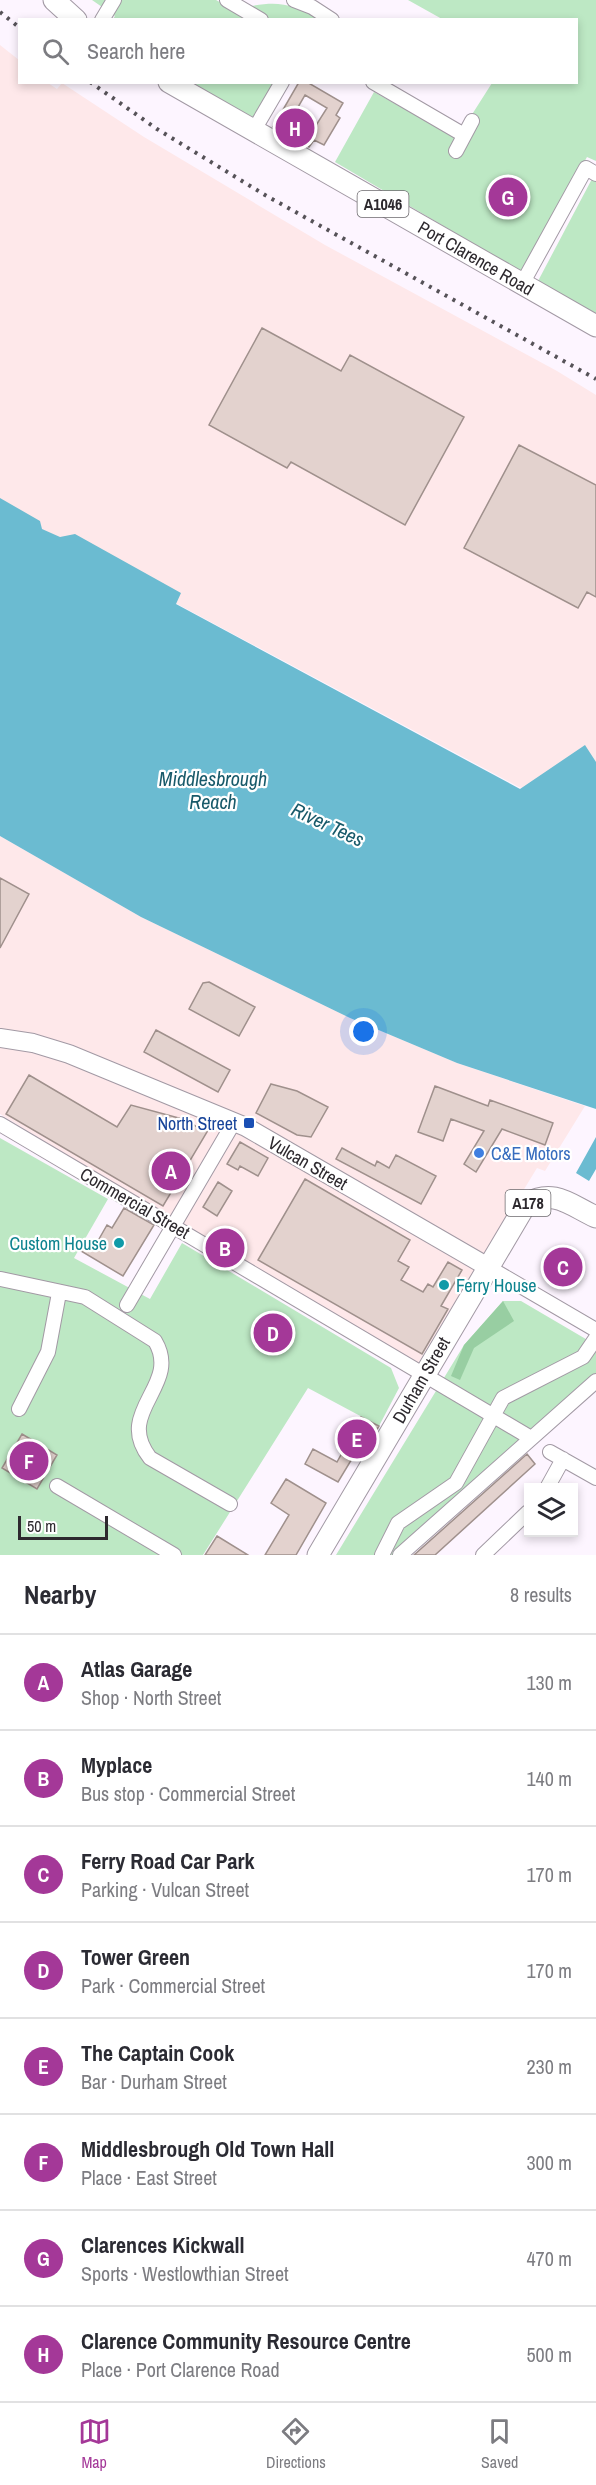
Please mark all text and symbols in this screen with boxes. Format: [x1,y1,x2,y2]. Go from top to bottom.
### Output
search box [18,18,578,84]
icon: search [39,35,72,68]
text: Search here [87,36,185,66]
pin: H [276,106,314,150]
pin: G [488,174,528,220]
road number: A1046 [358,191,409,217]
street label: Port Clarence Road [414,215,538,301]
water label: Middlesbrough Reach [159,765,267,815]
water label: River Tees [287,795,369,853]
your location [349,1017,378,1046]
place label: North Street [157,1111,237,1136]
marker: North Street [242,1116,256,1130]
street label: Vulcan Street [264,1130,352,1196]
place label: C&E Motors [491,1141,571,1166]
marker: C&E Motors [472,1146,486,1160]
pin: A [152,1148,190,1194]
street label: Commercial Street [75,1161,195,1245]
road number: A178 [506,1190,550,1216]
pin: B [206,1226,244,1270]
place label: Custom House [9,1231,107,1256]
marker: Custom House [112,1236,126,1250]
pin: C [544,1244,582,1290]
place label: Ferry House [456,1273,536,1298]
marker: Ferry House [437,1278,451,1292]
pin: D [254,1310,292,1356]
street label: Durham Street [386,1332,456,1428]
pin: E [338,1416,376,1462]
pin: F [9,1438,48,1484]
map controls [524,1483,578,1537]
button: layers [524,1483,578,1537]
scale bar [18,1513,108,1540]
text: 50 m [27,1515,56,1537]
text: Nearby [24,1577,96,1612]
text: 8 results [510,1581,572,1608]
text: Atlas Garage [81,1654,192,1684]
text: A [38,1669,49,1696]
text: 130 m [526,1669,572,1696]
text: Shop · North Street [81,1684,221,1711]
text: Myplace [81,1750,152,1780]
text: B [38,1765,49,1792]
text: 140 m [526,1765,572,1792]
text: Bus stop · Commercial Street [81,1780,295,1807]
text: Ferry Road Car Park [81,1846,255,1876]
text: C [38,1861,49,1888]
text: 170 m [526,1861,572,1888]
text: Parking · Vulcan Street [81,1876,249,1903]
text: Tower Green [81,1942,190,1972]
text: D [38,1957,49,1984]
text: 170 m [526,1957,572,1984]
text: Park · Commercial Street [81,1972,265,1999]
text: The Captain Cook [81,2038,234,2068]
text: E [38,2053,49,2080]
text: 230 m [526,2053,572,2080]
text: Bar · Durham Street [81,2068,227,2095]
text: Middlesbrough Old Town Hall [81,2134,334,2164]
text: F [38,2149,49,2176]
text: 300 m [526,2149,572,2176]
text: Place · East Street [81,2164,217,2191]
text: Clarences Kickwall [81,2230,244,2260]
text: G [37,2245,50,2272]
text: 470 m [526,2245,572,2272]
text: Sports · Westlowthian Street [81,2260,289,2287]
text: Clarence Community Resource Centre [81,2326,411,2356]
text: H [38,2341,49,2368]
text: 500 m [526,2341,572,2368]
text: Place · Port Clarence Road [81,2356,280,2383]
tab: Map [78,2415,111,2473]
tab: Directions [266,2415,326,2473]
tab: Saved [481,2415,518,2473]

